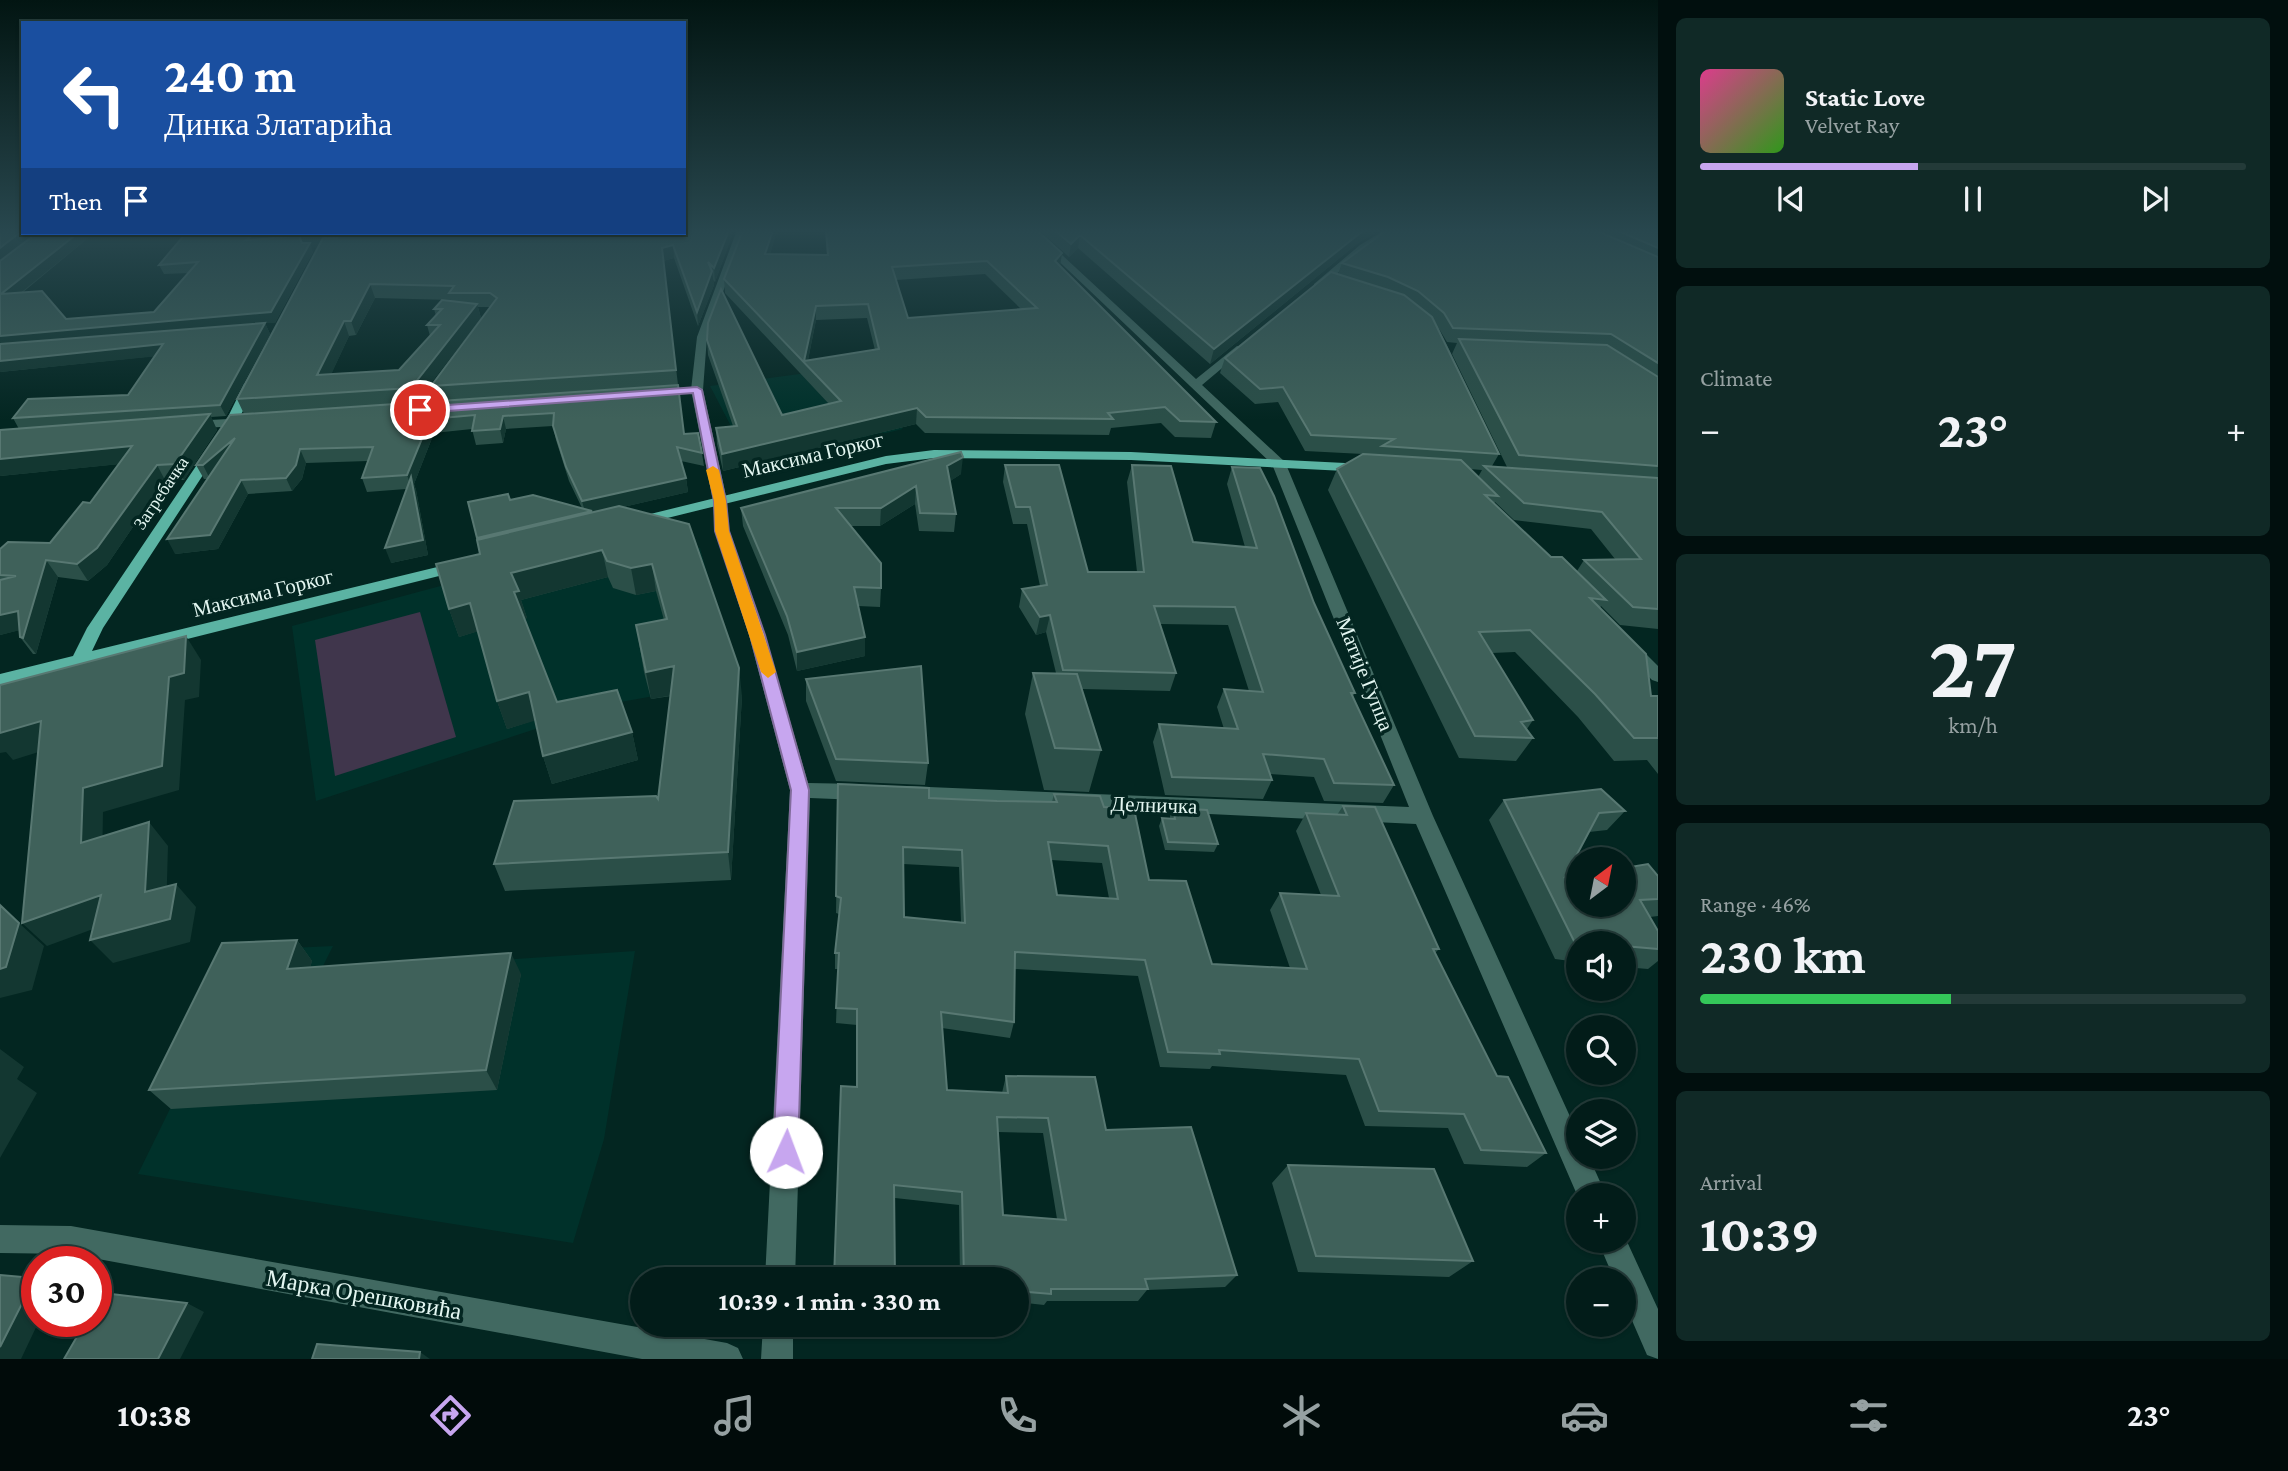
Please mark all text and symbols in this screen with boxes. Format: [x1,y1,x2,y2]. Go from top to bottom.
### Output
text: 240 m [164,48,296,103]
icon: left [49,49,140,140]
text: Static Love [1805,83,1925,112]
text: Динка Златарића [164,106,392,142]
text: Velvet Ray [1805,112,1899,138]
icon: previous [1772,180,1810,218]
icon: pause [1954,180,1992,218]
icon: next [2136,180,2174,218]
icon: arrive [117,182,155,220]
text: Then [49,187,103,216]
text: Climate [1700,365,1772,391]
pin [390,380,450,440]
icon: arrive [401,391,439,429]
text: 23° [1937,400,2009,458]
text: − [1700,408,1720,450]
text: + [2226,408,2246,450]
street label: Максима Горког [740,427,886,483]
street label: Загребачка [129,453,193,533]
street label: Максима Горког [190,564,336,622]
street label: Матије Гупца [1331,614,1399,735]
text: 27 [1929,615,2017,717]
text: km/h [1948,712,1998,738]
street label: Делничка [1110,791,1198,819]
north arrow [1566,847,1636,917]
map controls [1566,847,1636,1337]
text: Range · 46% [1700,891,1811,917]
text: 230 km [1700,926,1866,984]
button: sound [1566,931,1636,1001]
button: search [1566,1015,1636,1085]
button: layers [1566,1099,1636,1169]
position arrow [749,1115,823,1189]
text: Arrival [1700,1169,1763,1195]
button: + [1566,1183,1636,1253]
text: 10:39 [1700,1204,1819,1262]
speed limit sign: 30 [21,1246,112,1337]
street label: Марка Орешковића [264,1263,464,1325]
button: − [1566,1267,1636,1337]
text: 10:39 · 1 min · 330 m [718,1287,941,1316]
icon: directions [426,1391,475,1440]
icon: music [710,1391,759,1440]
icon: phone [993,1391,1042,1440]
icon: climate [1277,1391,1326,1440]
icon: car [1560,1391,1609,1440]
icon: filters [1844,1391,1893,1440]
text: 10:38 [117,1397,192,1433]
text: 23° [2127,1397,2171,1433]

